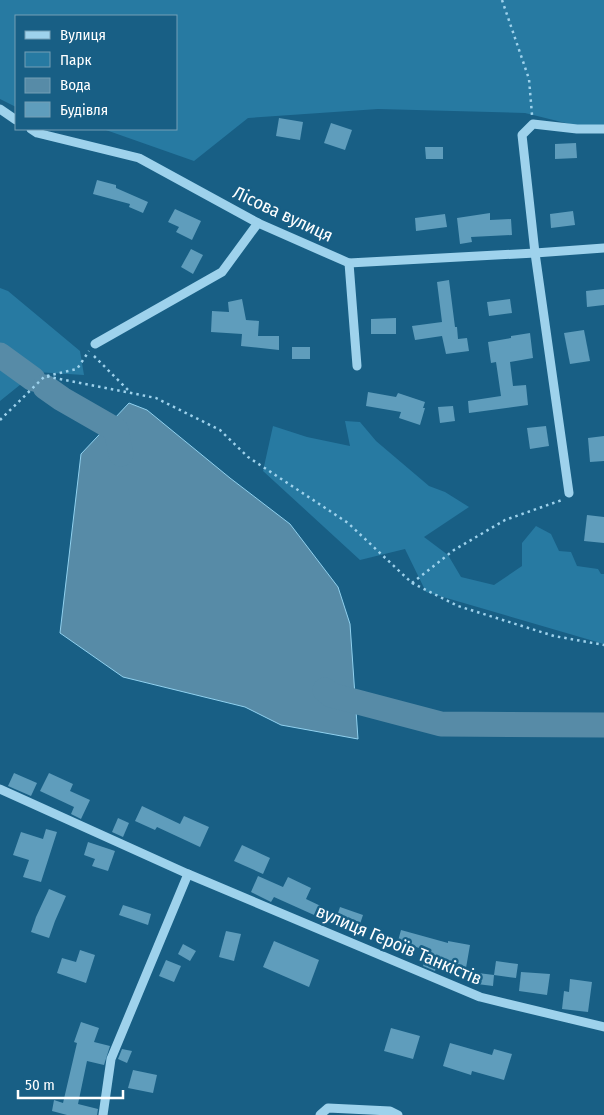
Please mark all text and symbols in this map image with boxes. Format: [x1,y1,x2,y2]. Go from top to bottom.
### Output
legend [15,15,178,130]
text: Вулиця [60,26,106,44]
text: Парк [60,51,91,69]
text: Вода [60,76,91,94]
text: Будівля [60,101,108,119]
street label: Лісова вулиця [229,181,337,247]
street label: вулиця Героїв Танкістів [313,900,485,990]
scale bar [18,1068,122,1100]
text: 50 m [25,1076,55,1094]

